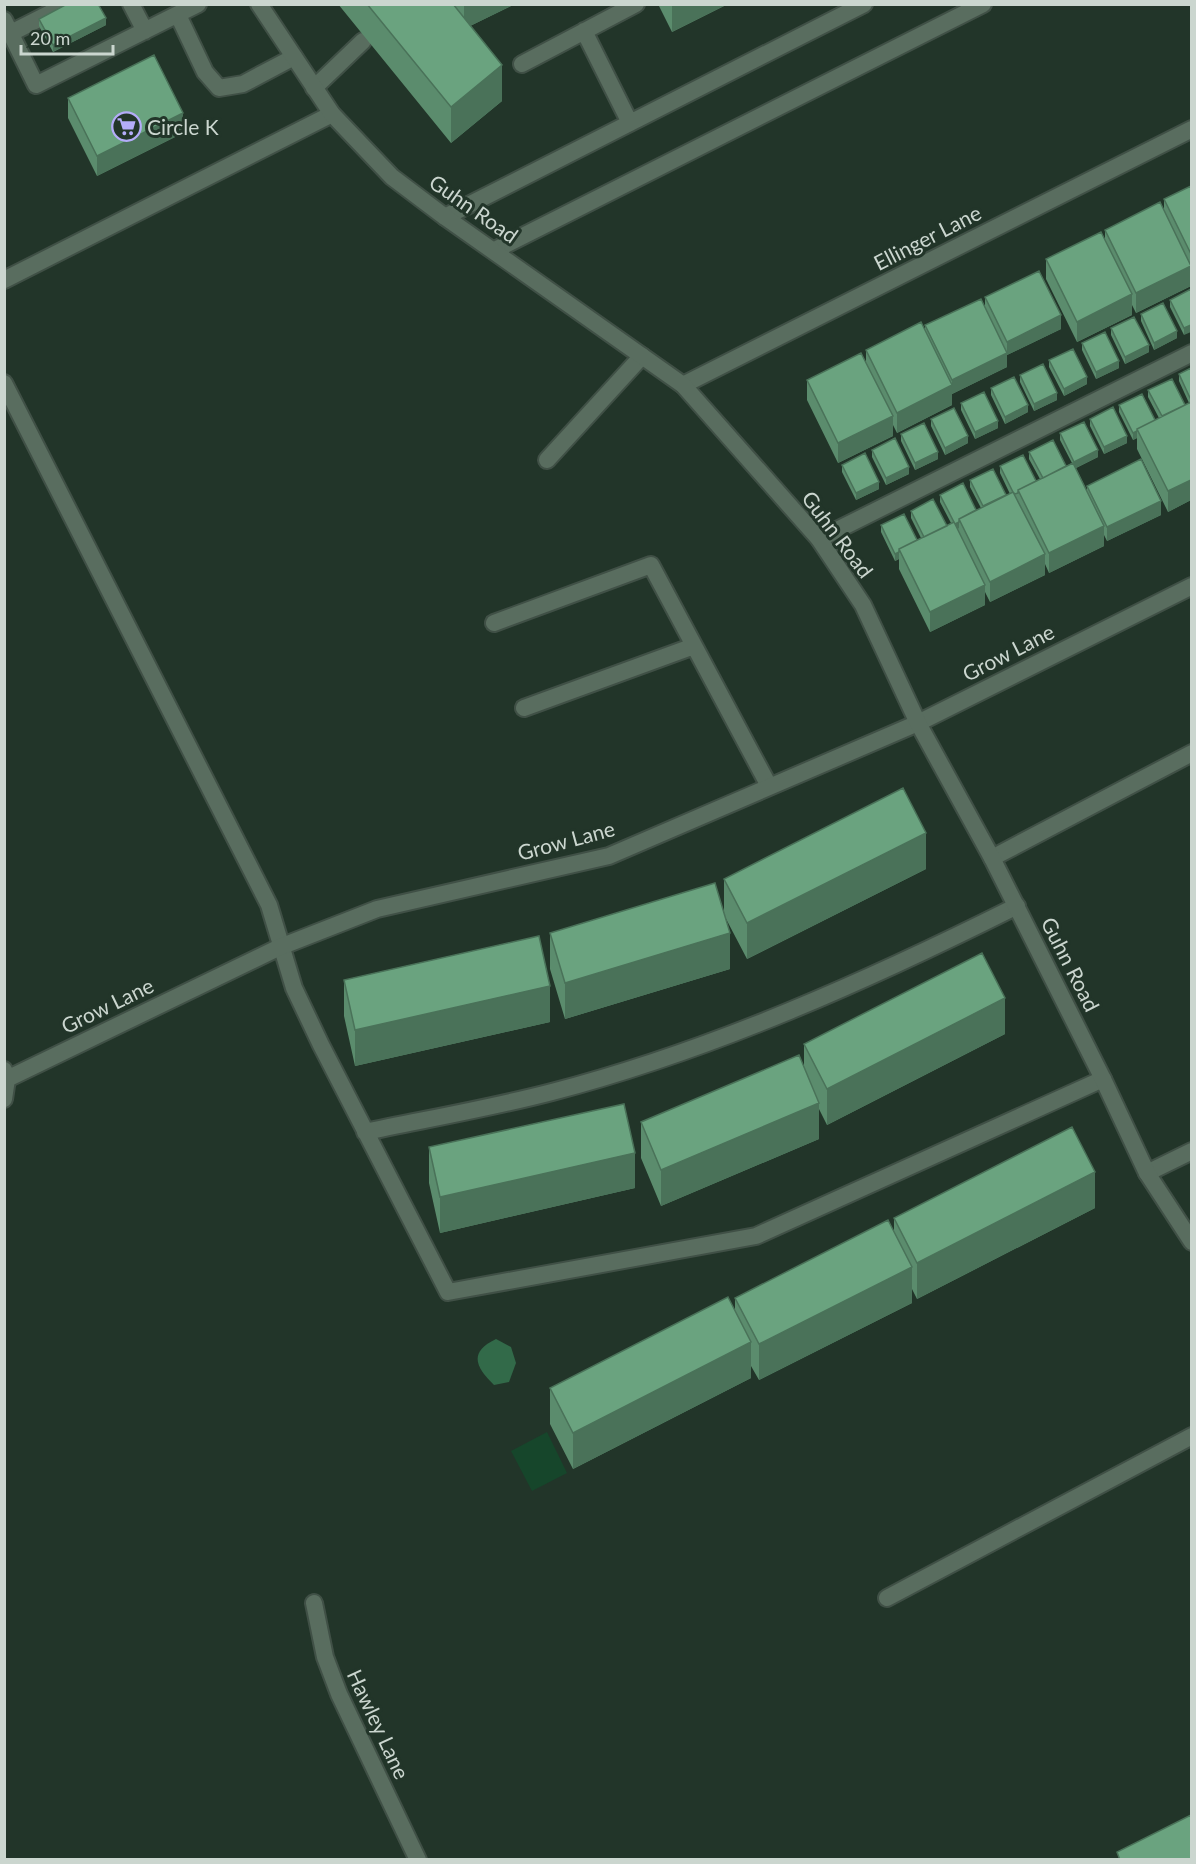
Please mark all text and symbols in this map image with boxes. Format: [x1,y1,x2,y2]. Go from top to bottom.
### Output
scale bar [21,18,112,56]
text: 20 m [30,27,70,49]
supermarket icon: Circle K [110,110,142,142]
place label: Circle K [147,114,219,139]
street label: Guhn Road [425,168,523,248]
street label: Ellinger Lane [869,199,985,275]
street label: Guhn Road [797,486,879,582]
street label: Grow Lane [958,618,1058,686]
street label: Grow Lane [515,815,617,865]
street label: Guhn Road [1037,913,1105,1015]
street label: Grow Lane [57,972,157,1038]
street label: Hawley Lane [343,1665,415,1783]

